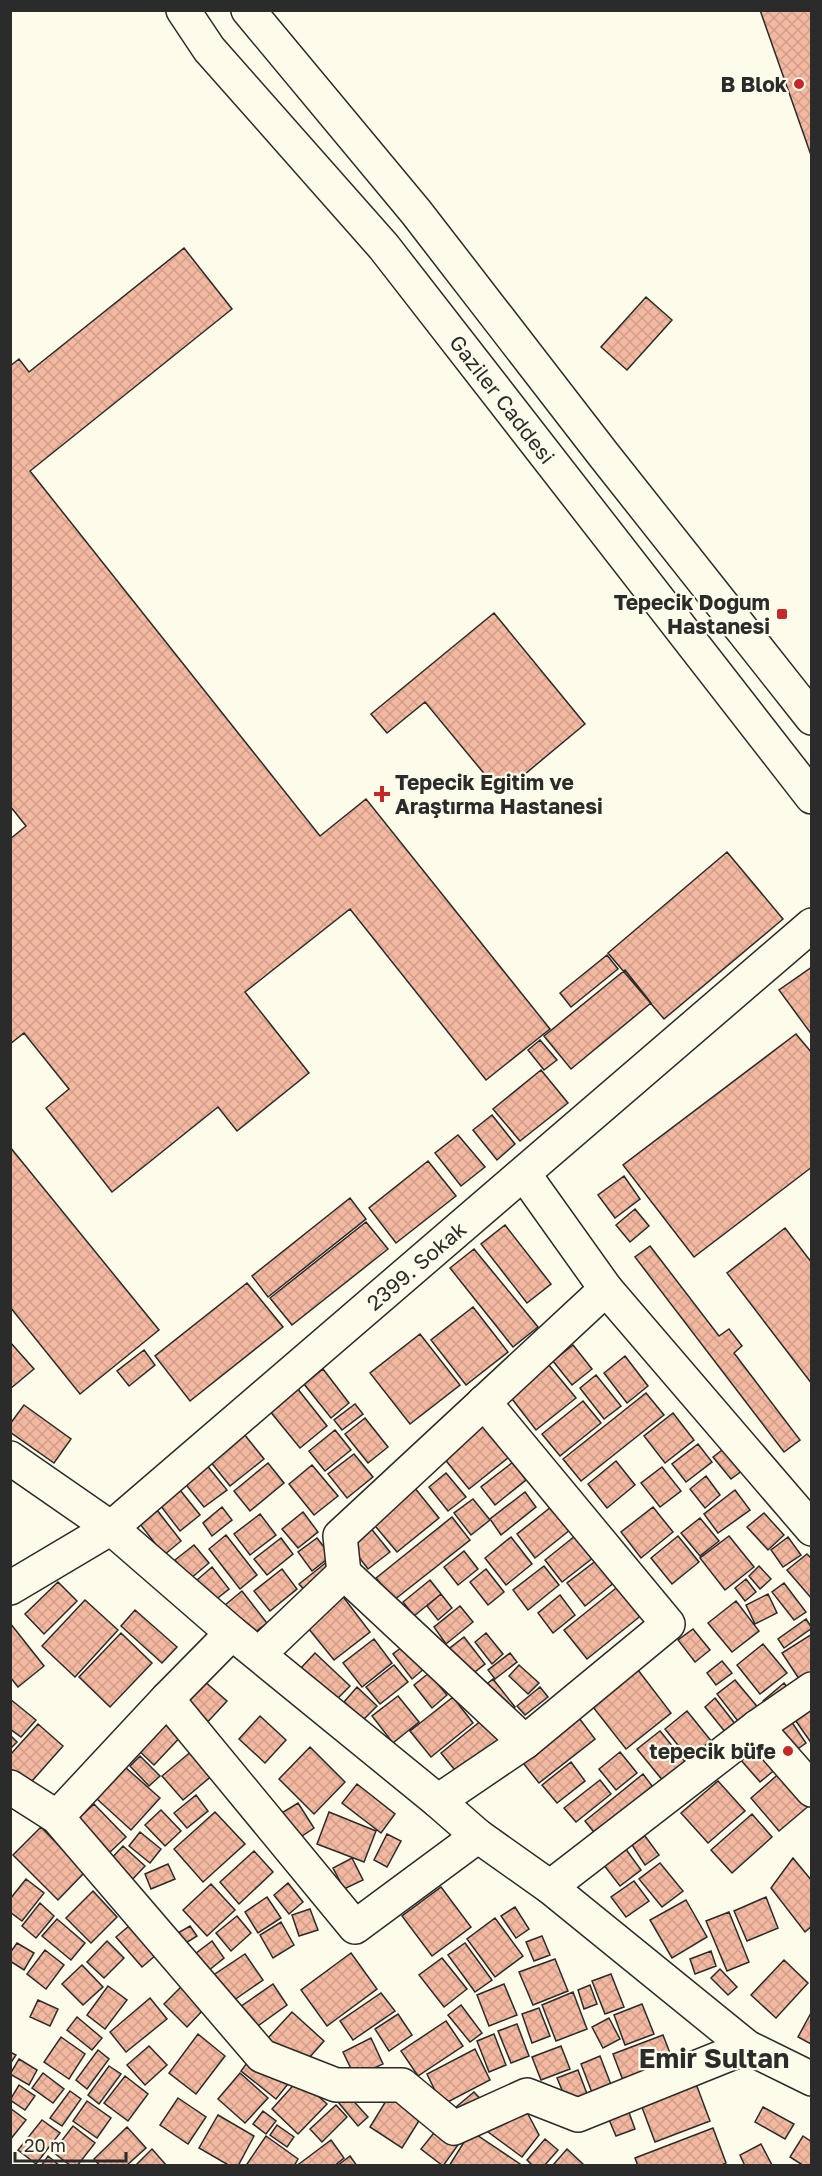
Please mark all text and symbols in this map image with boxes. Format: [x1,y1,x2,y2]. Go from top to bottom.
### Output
place label: B Blok [720,71,787,97]
marker: B Blok [792,77,806,91]
street label: Gaziler Caddesi [444,330,561,469]
place label: Tepecik Doğum Hastanesi [614,589,770,639]
marker: Tepecik Doğum Hastanesi [775,607,789,621]
place label: Tepecik Eğitim ve Araştırma Hastanesi [395,769,603,819]
marker: Tepecik Eğitim ve Araştırma Hastanesi [373,785,391,803]
street label: 2399. Sokak [361,1215,471,1315]
place label: tepecik büfe [649,1738,776,1764]
marker: tepecik büfe [781,1744,795,1758]
district label: Emir Sultan [639,2042,789,2074]
scale bar [15,2125,126,2163]
text: 20 m [24,2134,66,2156]

